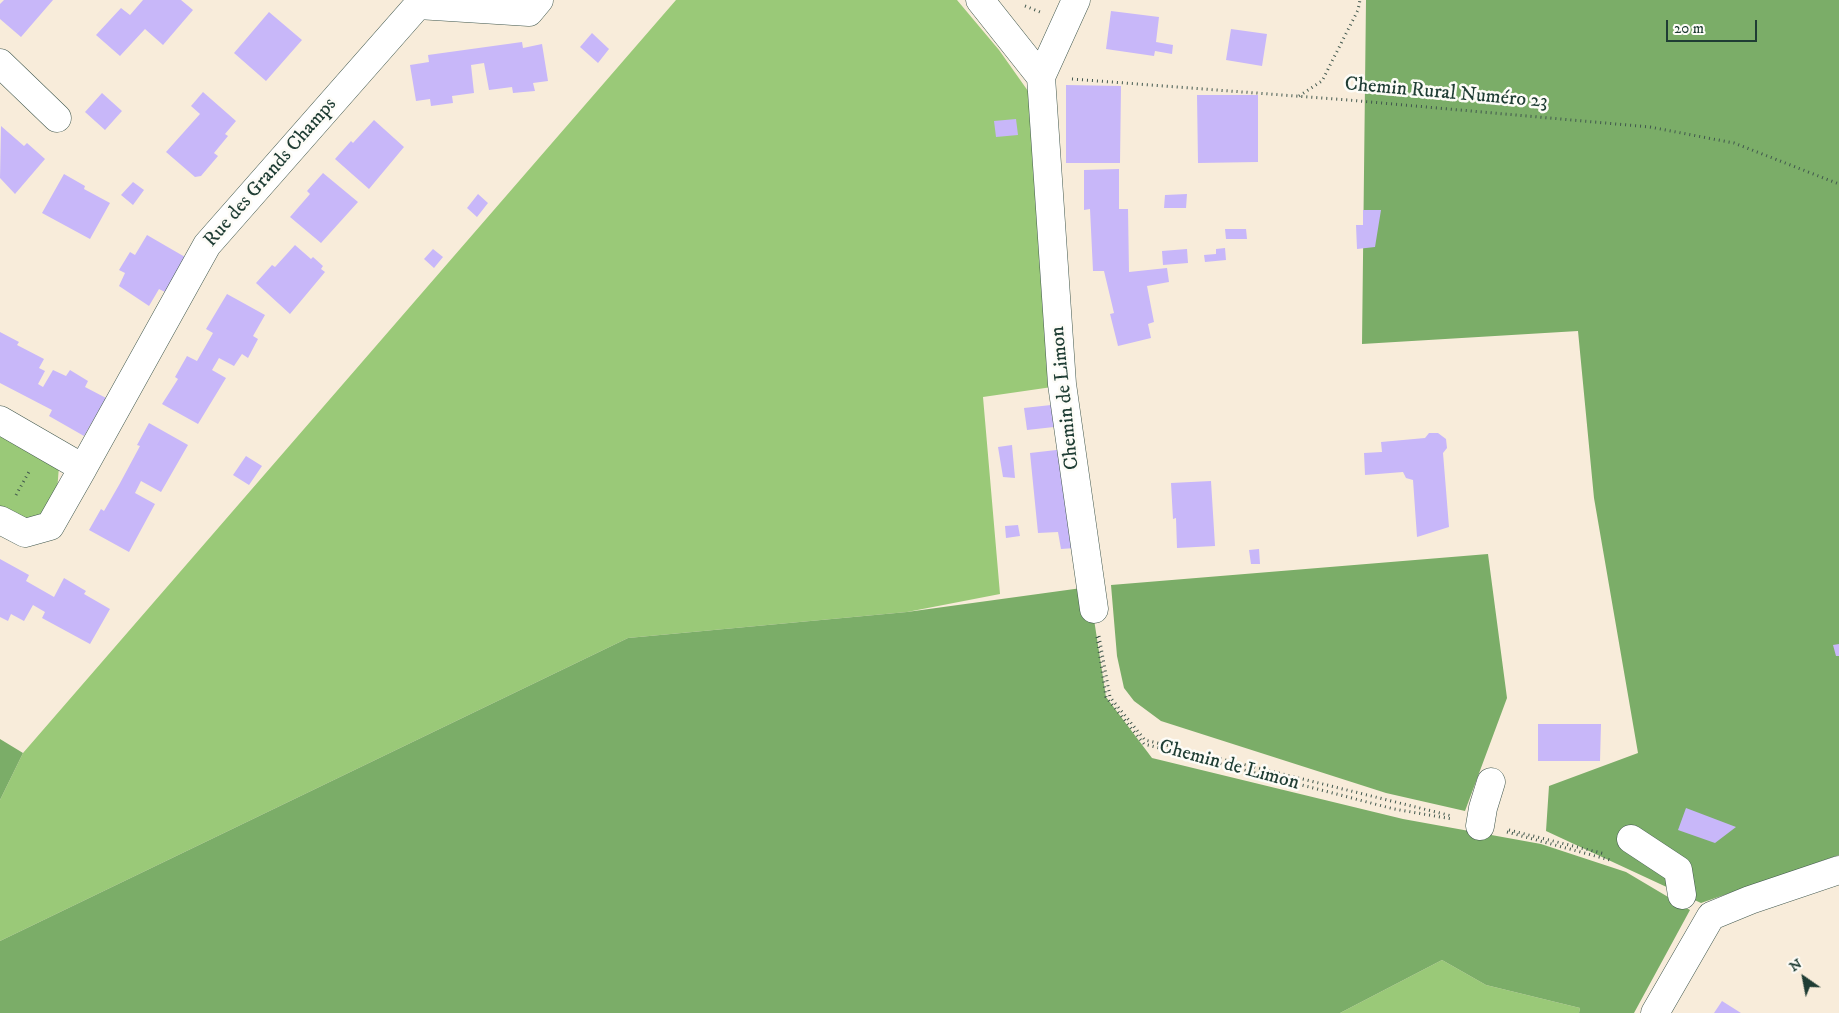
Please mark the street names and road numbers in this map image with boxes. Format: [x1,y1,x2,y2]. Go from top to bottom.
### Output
street label: Chemin Rural Numéro 23 [1343,73,1549,115]
street label: Rue des Grands Champs [200,93,342,253]
street label: Chemin de Limon [1047,325,1085,471]
street label: Chemin de Limon [1156,736,1302,796]

